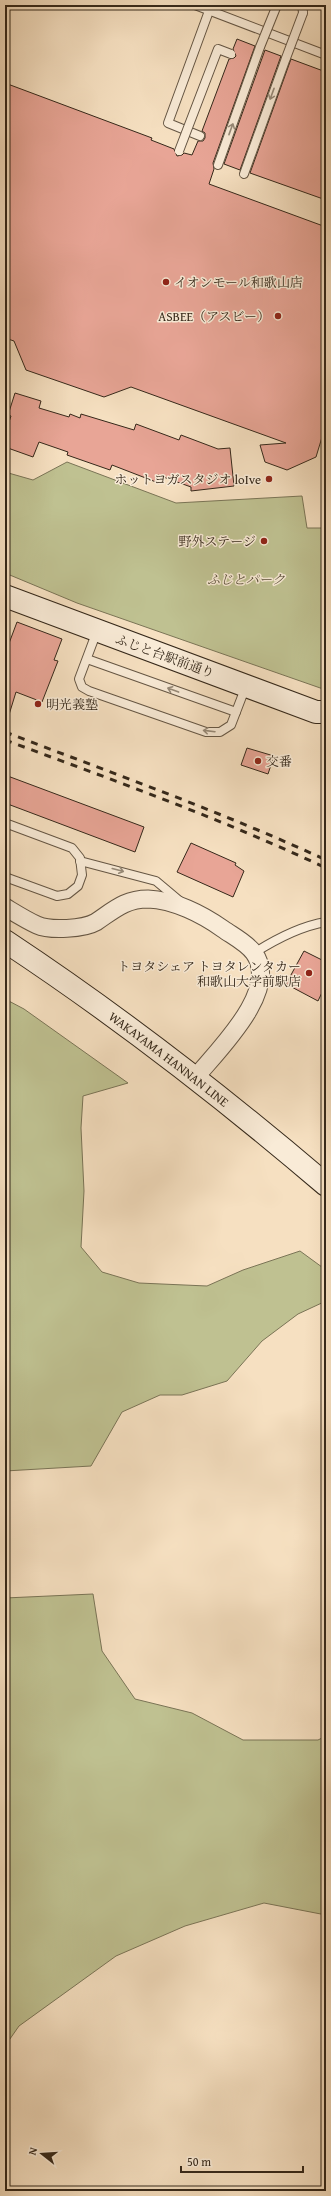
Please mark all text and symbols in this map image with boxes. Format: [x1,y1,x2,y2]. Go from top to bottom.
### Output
one-way arrow [268,88,276,100]
one-way arrow [228,123,236,135]
place label: イオンモール和歌山店 [174,273,303,292]
marker: イオンモール和歌山店 [161,277,171,287]
place label: ASBEE（アスビー） [158,307,270,326]
marker: ASBEE（アスビー） [273,311,283,321]
place label: ホットヨガスタジオ loIve [115,470,261,489]
marker: ホットヨガスタジオ loIve [264,474,274,484]
place label: 野外ステージ [179,532,256,551]
marker: 野外ステージ [259,536,269,546]
park label: ふじとパーク [207,570,285,589]
street label: ふじと台駅前通り [113,629,217,683]
one-way arrow [168,685,180,693]
place label: 明光義塾 [46,695,98,714]
marker: 明光義塾 [33,699,43,709]
one-way arrow [203,727,216,735]
place label: 交番 [266,752,292,771]
marker: 交番 [253,756,263,766]
one-way arrow [111,867,124,874]
place label: トヨタシェア トヨタレンタカー 和歌山大学前駅店 [117,957,301,991]
marker: トヨタシェア トヨタレンタカー 和歌山大学前駅店 [304,968,314,978]
street label: WAKAYAMA HANNAN LINE [105,1007,234,1111]
north arrow [22,2134,62,2174]
text: N [24,2145,41,2157]
scale bar [181,2148,303,2174]
text: 50 m [187,2153,211,2170]

